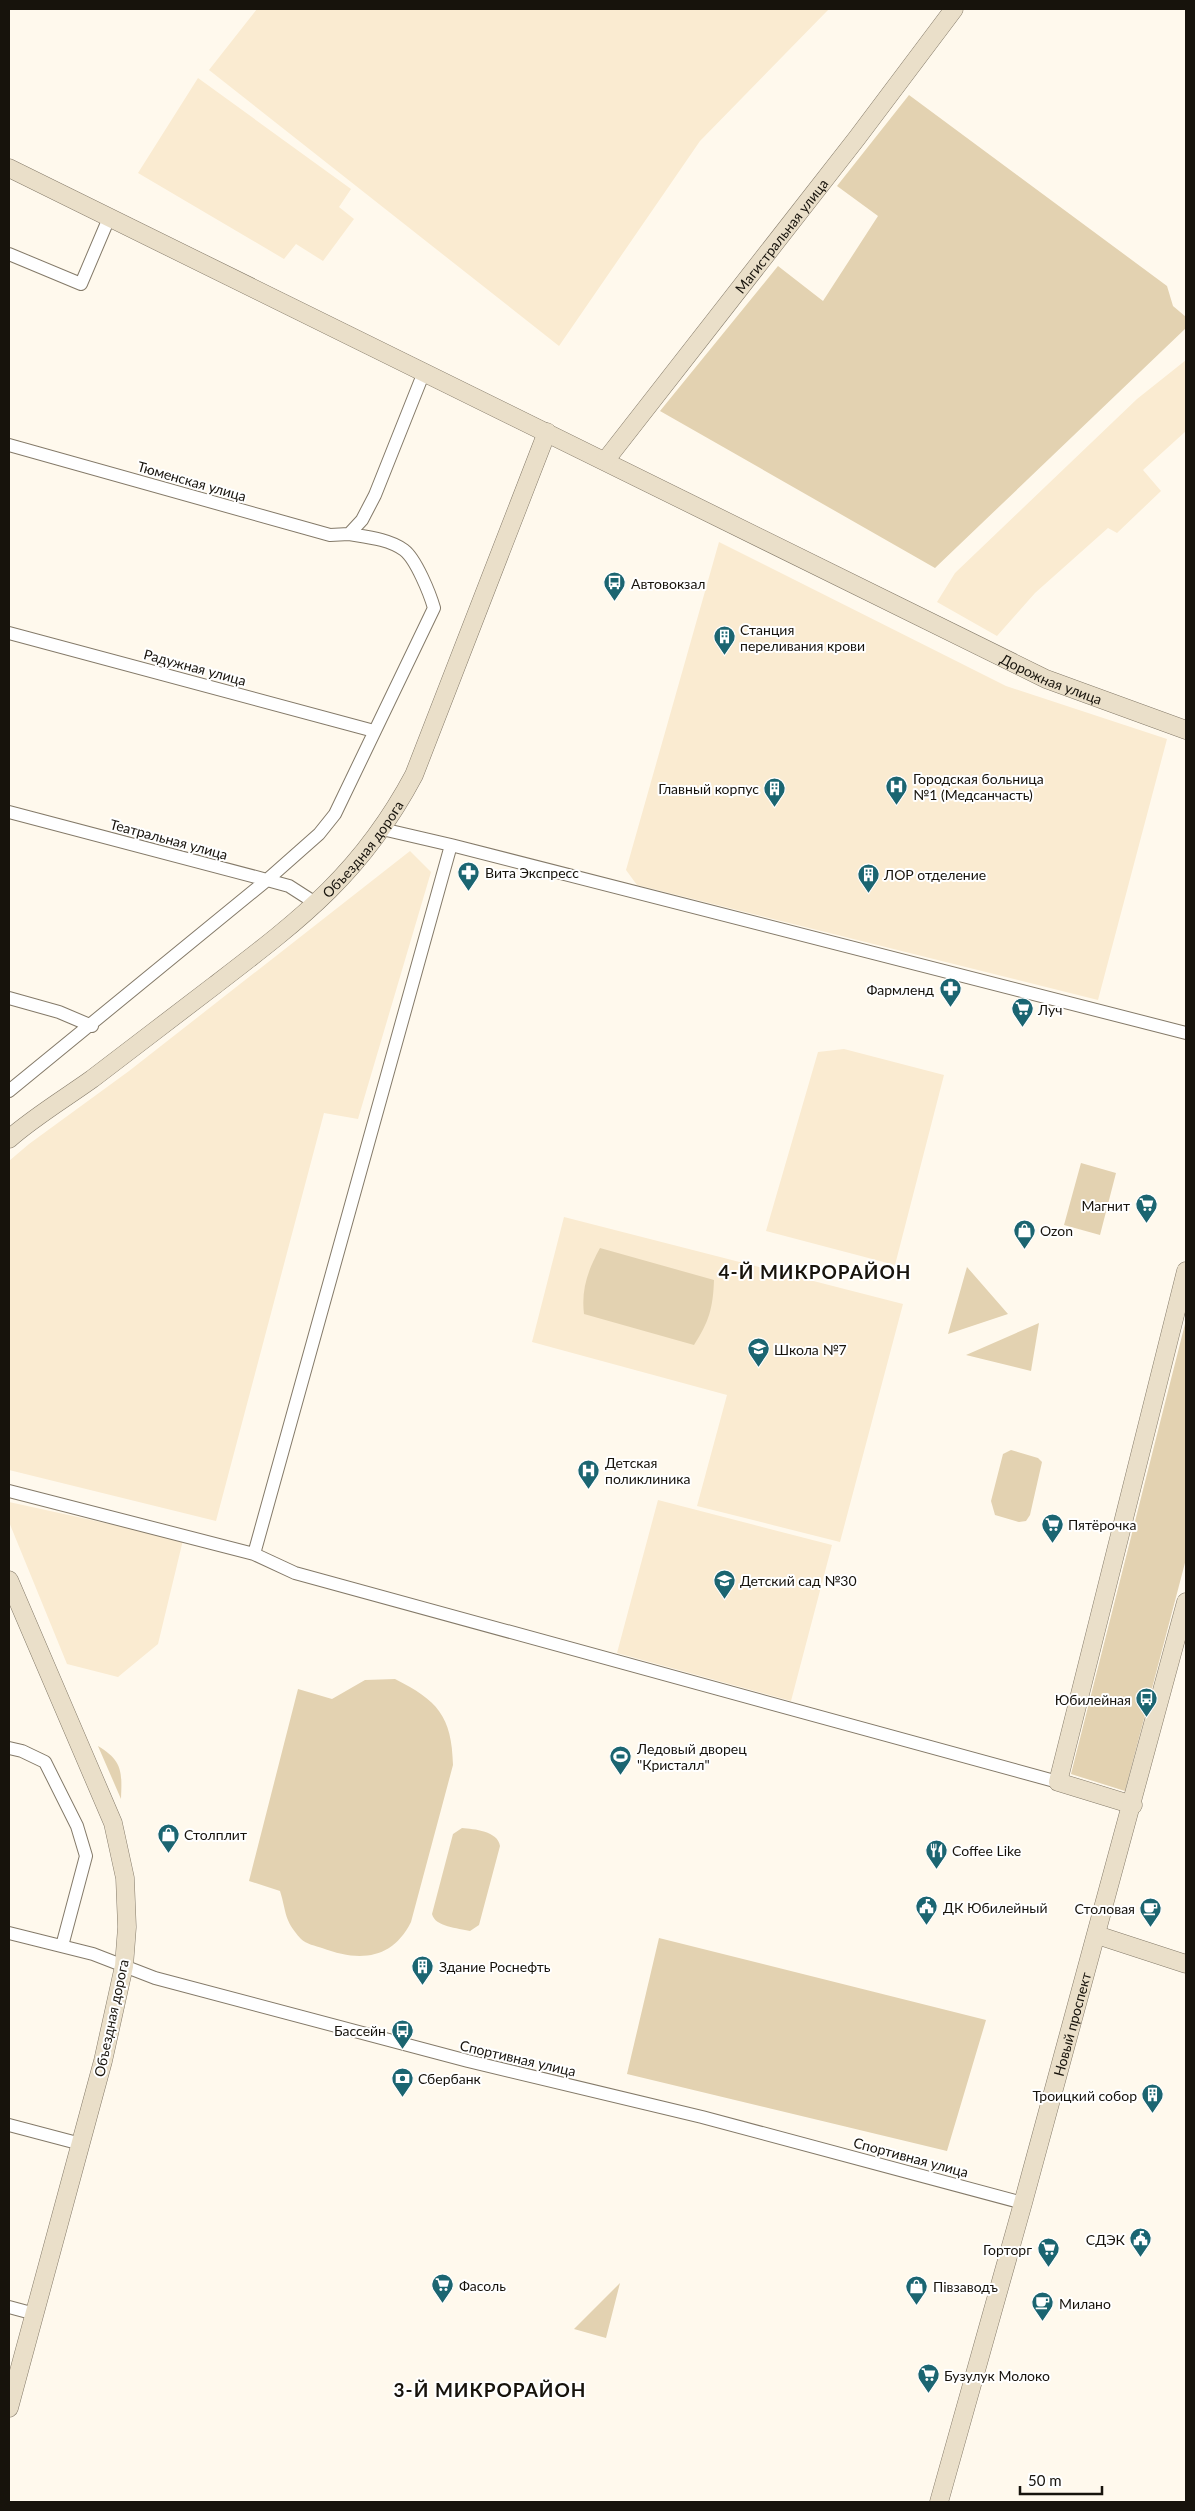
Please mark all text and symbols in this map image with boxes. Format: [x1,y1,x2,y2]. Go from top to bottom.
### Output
street label: Магистральная улица [731,175,831,296]
street label: Тюменская улица [136,457,248,505]
bus stop icon: Автовокзал [603,571,627,602]
place label: Автовокзал [631,575,706,592]
place label: Станция переливания крови [740,621,865,654]
building icon: Станция переливания крови [712,625,736,656]
street label: Радужная улица [142,645,248,689]
street label: Дорожная улица [998,650,1105,707]
place label: Городская больница №1 (Медсанчасть) [913,770,1044,803]
hospital icon: Городская больница №1 (Медсанчасть) [885,774,909,805]
building icon: Главный корпус [763,776,787,807]
place label: Главный корпус [658,780,759,797]
street label: Объездная дорога [318,797,406,901]
street label: Театральная улица [108,815,230,863]
pharmacy icon: Вита Экспресс [457,860,481,891]
building icon: ЛОР отделение [856,862,880,893]
place label: Вита Экспресс [485,864,579,881]
place label: ЛОР отделение [883,866,986,883]
pharmacy icon: Фармленд [938,977,962,1008]
place label: Фармленд [866,981,934,998]
supermarket icon: Луч [1010,997,1034,1028]
place label: Луч [1037,1001,1062,1018]
supermarket icon: Магнит [1134,1193,1158,1224]
place label: Магнит [1081,1197,1130,1214]
shop icon: Ozon [1012,1218,1036,1249]
place label: Ozon [1040,1222,1073,1239]
district label: 4-Й МИКРОРАЙОН [719,1260,911,1283]
school or university icon: Школа №7 [746,1337,770,1368]
place label: Школа №7 [774,1341,847,1358]
place label: Детская поликлиника [605,1454,691,1487]
hospital icon: Детская поликлиника [577,1458,601,1489]
supermarket icon: Пятёрочка [1040,1512,1064,1543]
place label: Пятёрочка [1068,1516,1136,1533]
school or university icon: Детский сад №30 [712,1568,736,1599]
place label: Детский сад №30 [740,1572,857,1589]
bus stop icon: Юбилейная [1135,1687,1159,1718]
place label: Юбилейная [1055,1691,1131,1708]
place label: Ледовый дворец "Кристалл" [636,1740,747,1773]
sports icon: Ледовый дворец "Кристалл" [609,1744,633,1775]
shop icon: Столплит [156,1822,180,1853]
place label: Столплит [184,1826,247,1843]
restaurant icon: Coffee Like [924,1838,948,1869]
place label: Coffee Like [952,1842,1021,1859]
public building icon: ДК Юбилейный [915,1895,939,1926]
cafe icon: Столовая [1139,1896,1163,1927]
place label: ДК Юбилейный [943,1899,1047,1916]
place label: Столовая [1074,1900,1135,1917]
building icon: Здание Роснефть [411,1954,435,1985]
street label: Объездная дорога [90,1958,132,2078]
place label: Здание Роснефть [439,1958,551,1975]
street label: Новый проспект [1049,1970,1094,2078]
bus stop icon: Бассейн [390,2018,414,2049]
place label: Бассейн [334,2022,386,2039]
street label: Спортивная улица [458,2036,578,2080]
bank icon: Сбербанк [390,2066,414,2097]
place label: Сбербанк [418,2070,482,2087]
building icon: Троицкий собор [1141,2083,1165,2114]
place label: Троицкий собор [1033,2087,1137,2104]
street label: Спортивная улица [852,2133,970,2181]
public building icon: СДЭК [1129,2227,1153,2258]
place label: СДЭК [1086,2231,1126,2248]
supermarket icon: Горторг [1036,2237,1060,2268]
place label: Горторг [983,2241,1032,2258]
supermarket icon: Фасоль [431,2273,455,2304]
shop icon: Півзаводъ [905,2274,929,2305]
place label: Фасоль [459,2277,506,2294]
place label: Півзаводъ [933,2278,998,2295]
cafe icon: Милано [1031,2291,1055,2322]
place label: Милано [1059,2295,1111,2312]
supermarket icon: Бузулук Молоко [916,2363,940,2394]
place label: Бузулук Молоко [944,2367,1050,2384]
district label: 3-Й МИКРОРАЙОН [394,2378,586,2401]
scale bar [1020,2464,1102,2496]
text: 50 m [1028,2471,1062,2489]

